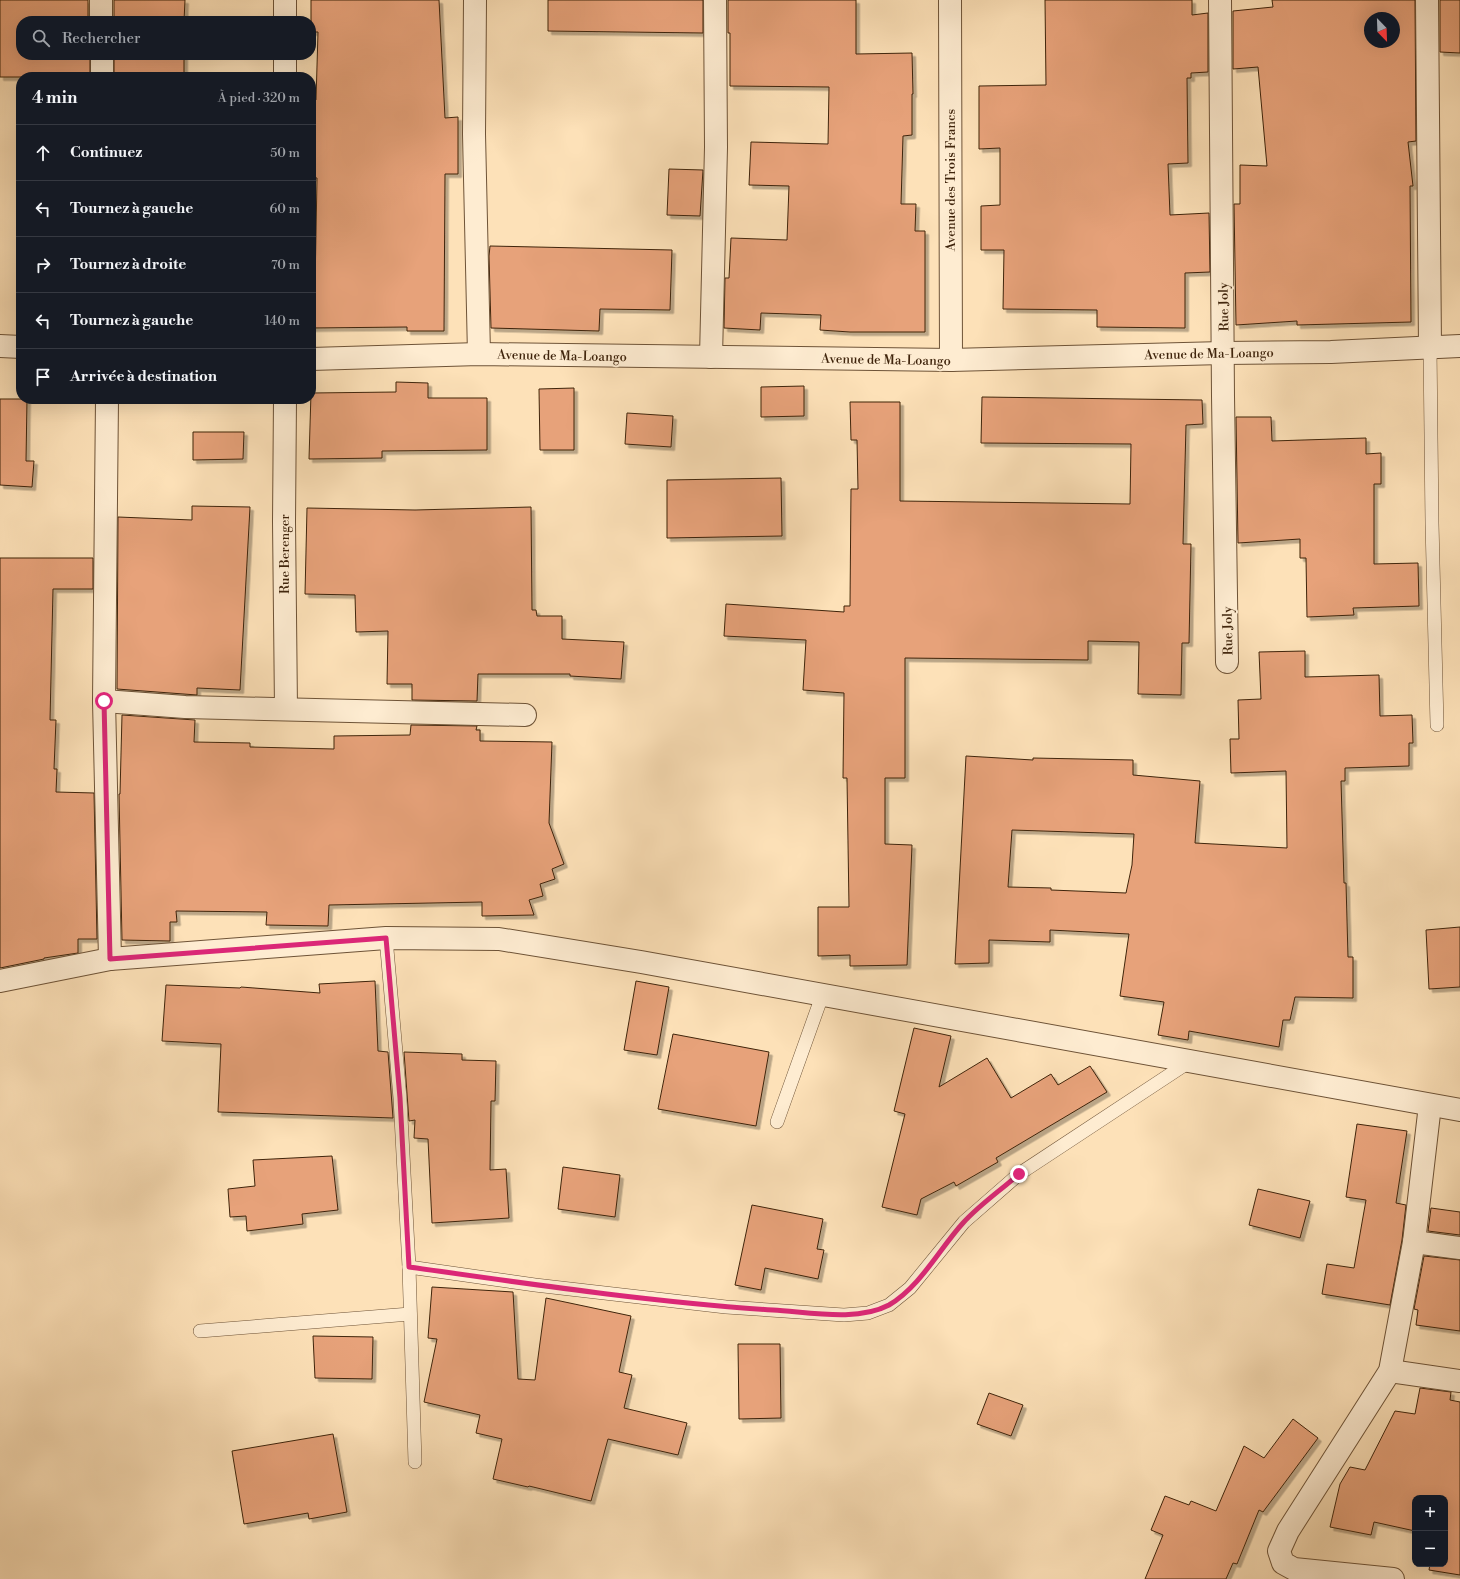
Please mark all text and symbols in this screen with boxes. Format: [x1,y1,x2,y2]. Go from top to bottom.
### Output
north arrow [1364,12,1400,48]
search box [16,16,316,60]
icon: search [30,27,52,49]
text: Rechercher [62,29,141,48]
text: 4 min [32,87,77,109]
text: À pied · 320 m [218,90,300,106]
street label: Avenue des Trois Francs [943,108,959,252]
icon: ahead [32,142,54,164]
text: Continuez [70,143,142,162]
text: 50 m [270,145,300,161]
icon: left [32,198,54,220]
text: Tournez à gauche [70,199,193,218]
text: 60 m [269,201,300,217]
icon: right [32,254,54,276]
text: Tournez à droite [70,255,186,274]
text: 70 m [271,257,300,273]
street label: Rue Joly [1216,282,1232,331]
icon: left [32,310,54,332]
text: Tournez à gauche [70,311,193,330]
text: 140 m [264,313,300,329]
street label: Avenue de Ma-Loango [1143,345,1274,363]
street label: Avenue de Ma-Loango [496,347,627,365]
street label: Avenue de Ma-Loango [820,351,951,369]
icon: arrive [32,366,54,388]
text: Arrivée à destination [70,367,217,386]
street label: Rue Berenger [277,514,293,594]
street label: Rue Joly [1220,606,1236,655]
route start [95,692,113,710]
route end [1010,1165,1028,1183]
map controls [1412,1495,1448,1567]
button: + [1412,1495,1448,1531]
button: − [1412,1531,1448,1567]

